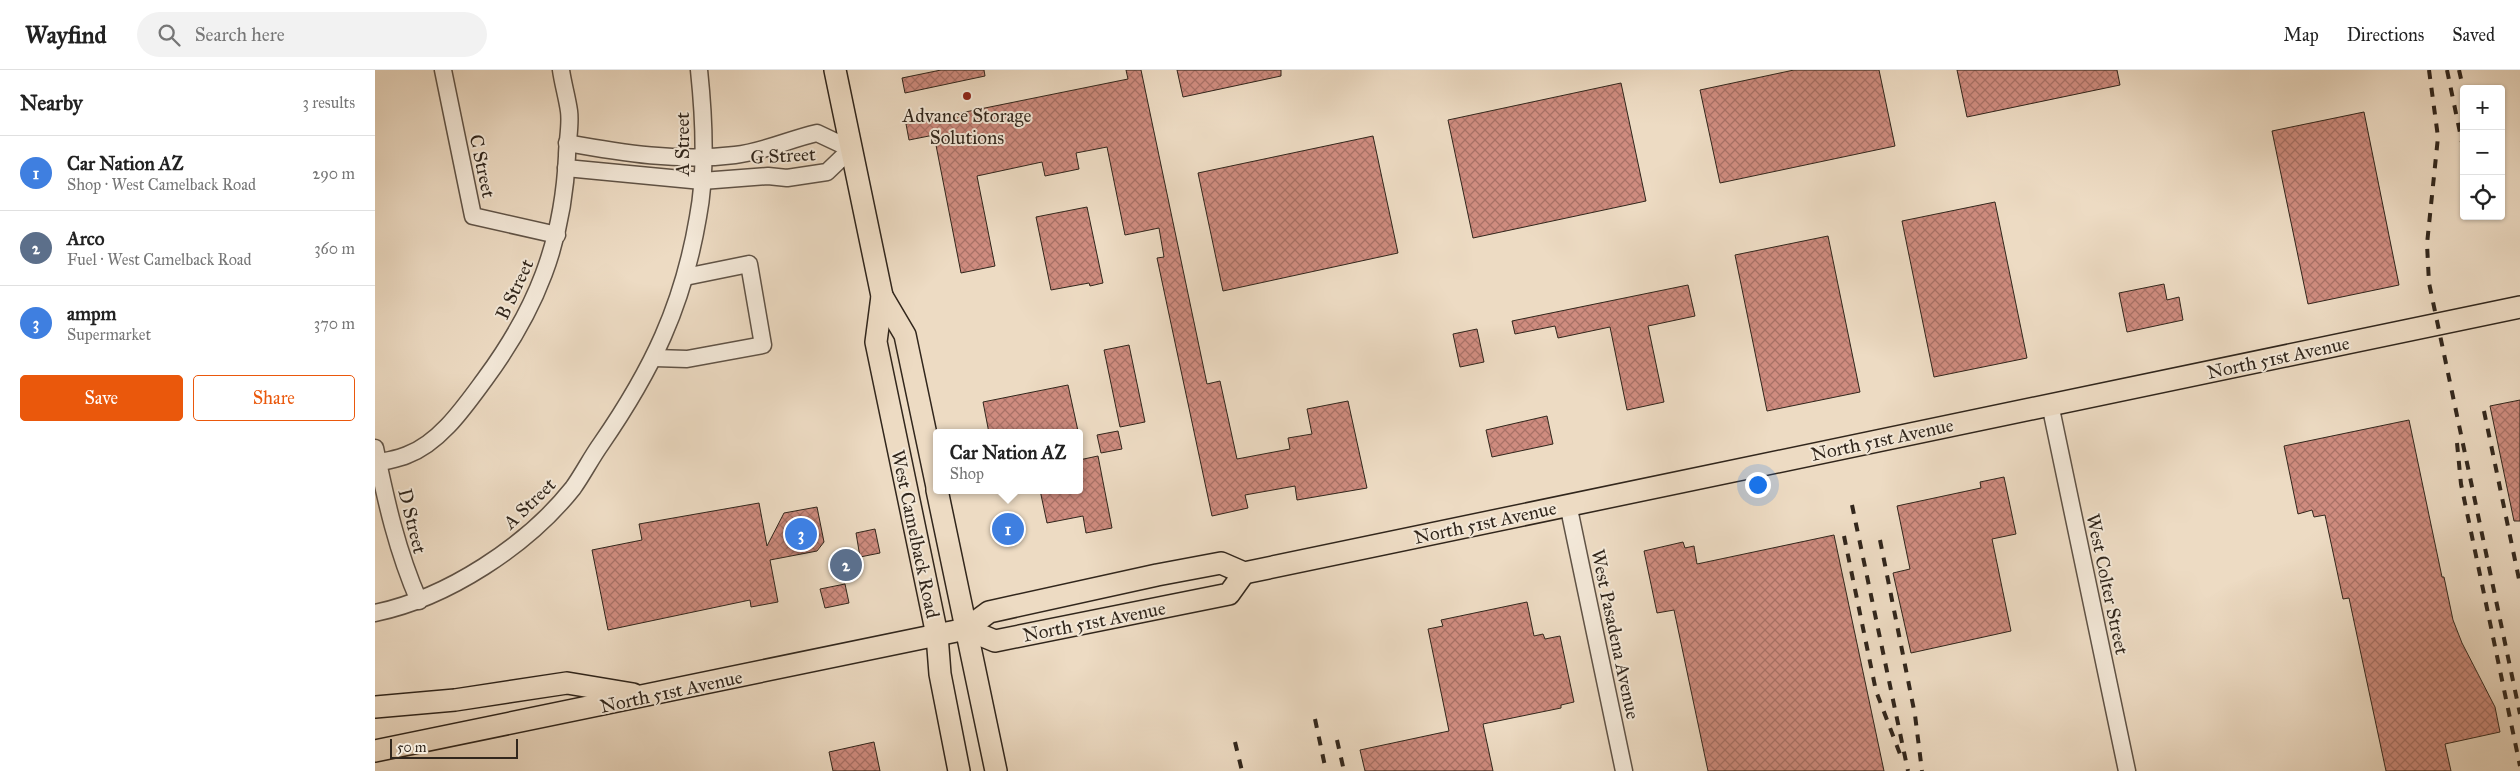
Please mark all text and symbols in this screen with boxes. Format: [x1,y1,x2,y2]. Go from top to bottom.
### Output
search box [137,12,487,57]
text: Wayfind [25,20,107,50]
icon: search [155,21,183,49]
text: Search here [195,23,285,46]
text: Map [2283,24,2319,46]
text: Directions [2347,24,2424,46]
text: Saved [2452,24,2495,46]
map controls [2460,85,2505,220]
button: + [2460,85,2505,130]
text: Nearby [20,90,83,116]
marker: Advance Storage Solutions [961,90,973,102]
text: 3 results [302,93,355,112]
place label: Advance Storage Solutions [902,104,1031,149]
street label: A Street [671,112,694,177]
button: − [2460,130,2505,175]
street label: C Street [465,132,500,200]
street label: G Street [750,142,816,169]
text: Car Nation AZ [67,152,184,175]
text: 1 [33,164,39,183]
text: 290 m [312,164,355,183]
text: Shop · West Camelback Road [67,175,256,194]
button: locate [2460,175,2505,220]
text: Arco [67,227,105,250]
text: 2 [32,239,40,258]
text: 360 m [314,239,355,258]
text: Fuel · West Camelback Road [67,250,252,269]
street label: B Street [491,255,538,323]
text: ampm [67,302,116,325]
text: 3 [33,314,39,333]
text: 370 m [314,314,355,333]
text: Supermarket [67,325,151,344]
street label: North 51st Avenue [2205,331,2352,384]
button: Save [20,375,183,421]
button: Share [193,375,355,421]
street label: North 51st Avenue [1809,413,1956,466]
popup [933,429,1083,494]
text: Car Nation AZ [950,441,1066,464]
street label: West Camelback Road [886,448,945,621]
text: Shop [950,464,984,483]
your location [1745,472,1771,498]
street label: A Street [498,473,561,535]
street label: D Street [393,486,432,556]
street label: North 51st Avenue [1412,496,1559,549]
pin: 1 [992,510,1024,548]
street label: West Colter Street [2081,511,2134,657]
pin: 3 [785,515,817,553]
pin: 2 [830,546,862,584]
street label: West Pasadena Avenue [1586,547,1645,721]
street label: North 51st Avenue [1021,596,1168,647]
street label: North 51st Avenue [598,665,745,718]
scale bar [390,736,517,759]
text: 50 m [397,739,426,756]

